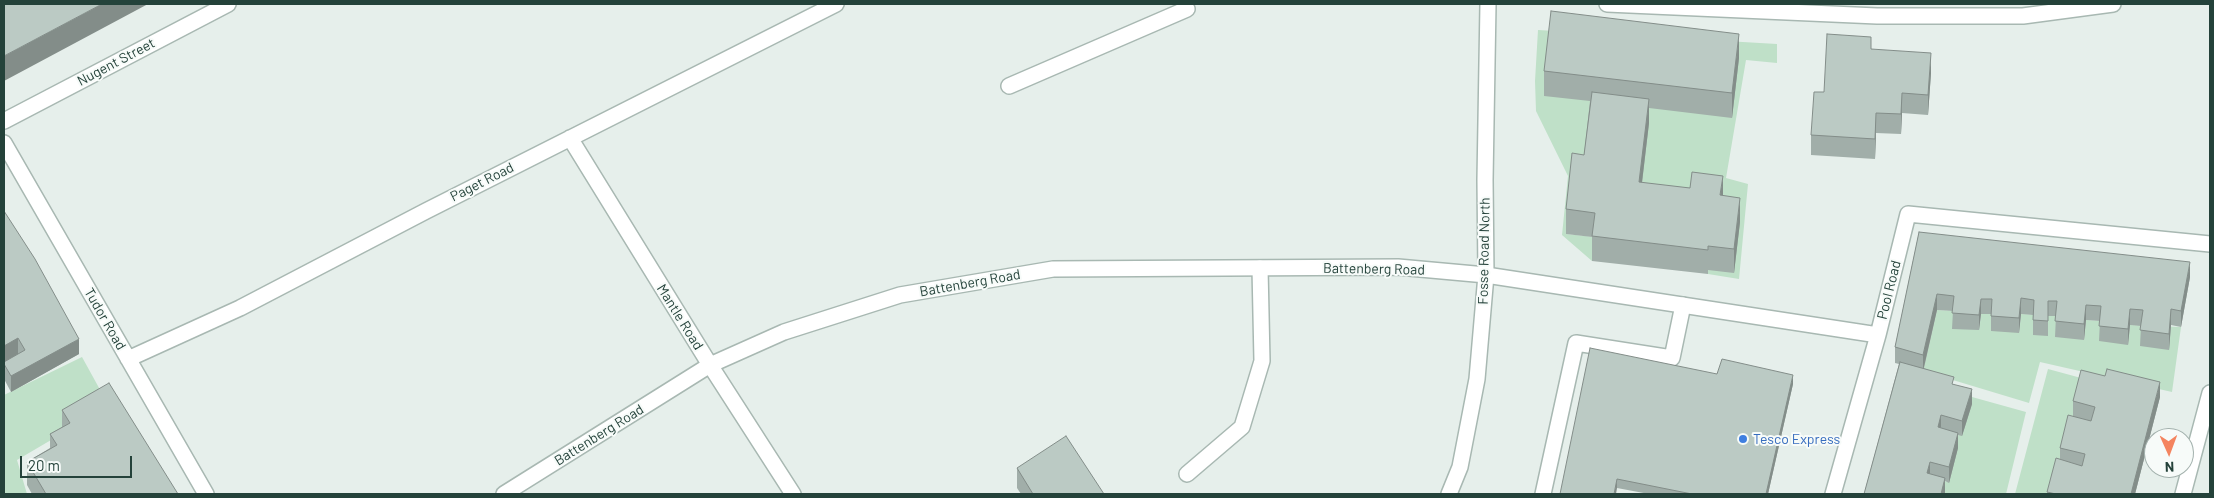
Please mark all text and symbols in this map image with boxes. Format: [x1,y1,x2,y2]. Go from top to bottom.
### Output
street label: Nugent Street [74,34,158,90]
street label: Paget Road [447,159,517,205]
street label: Fosse Road North [1475,197,1493,305]
street label: Pool Road [1874,259,1904,321]
street label: Battenberg Road [1323,260,1425,278]
street label: Battenberg Road [918,266,1022,300]
street label: Mantle Road [653,281,707,353]
street label: Tudor Road [80,285,130,353]
street label: Battenberg Road [551,401,647,469]
north arrow [2144,428,2194,478]
place label: Tesco Express [1753,431,1840,447]
marker: Tesco Express [1737,433,1749,445]
scale bar [22,446,135,478]
text: 20 m [28,456,60,474]
text: N [2165,459,2174,476]

